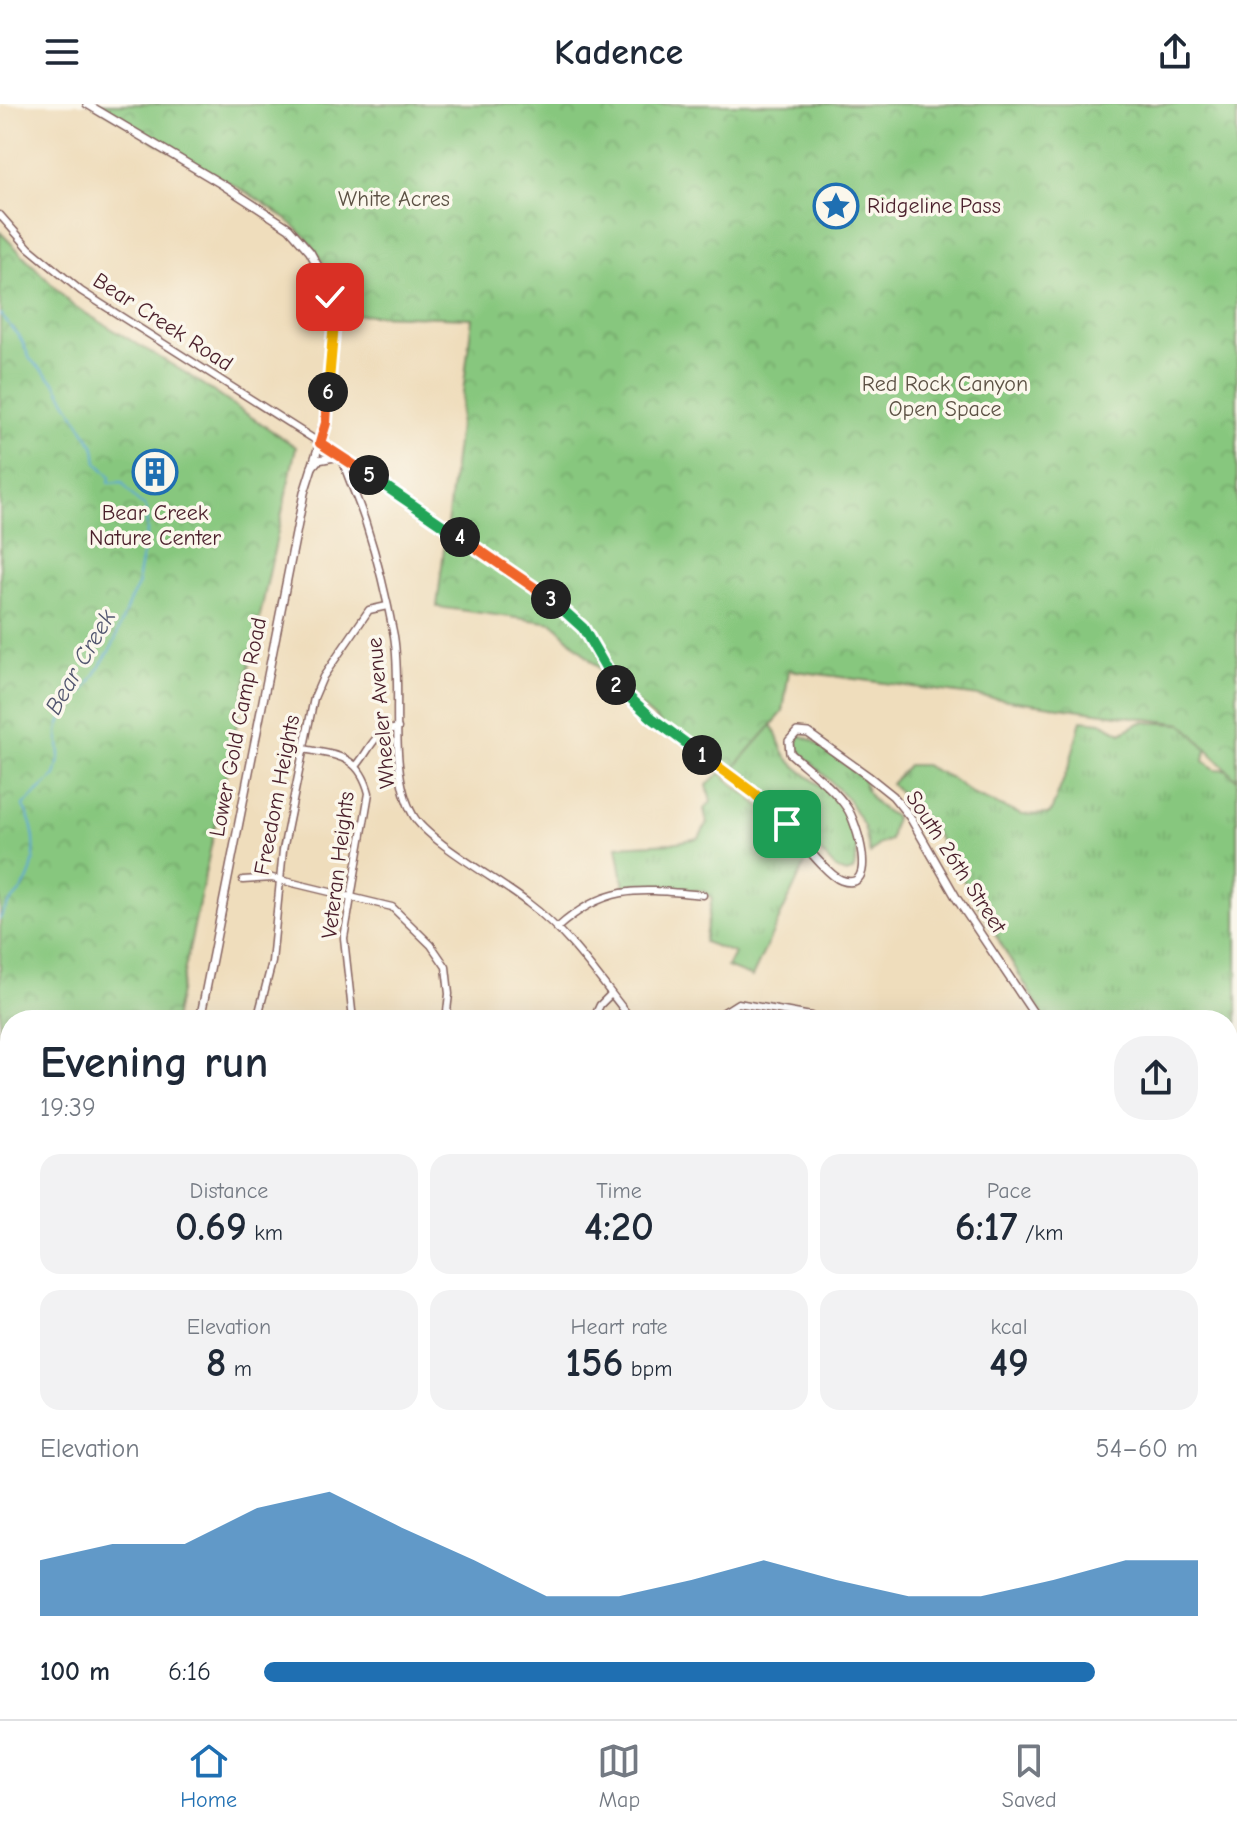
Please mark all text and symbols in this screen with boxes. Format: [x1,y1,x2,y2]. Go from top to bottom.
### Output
icon: menu [40,30,84,74]
icon: share [1153,30,1197,74]
text: Kadence [554,32,683,73]
place icon: Ridgeline Pass [812,182,860,230]
park label: White Acres [338,186,450,212]
place label: Ridgeline Pass [867,193,1001,219]
pin [296,263,364,331]
street label: Bear Creek Road [88,267,238,377]
icon: check [308,275,352,319]
park label: Red Rock Canyon Open Space [862,371,1028,422]
pin: 6 [308,372,348,412]
text: 6 [322,379,334,405]
building icon: Bear Creek Nature Center [131,448,179,496]
pin: 5 [349,455,389,495]
text: 5 [363,462,375,488]
place label: Bear Creek Nature Center [89,500,221,551]
pin: 4 [440,517,480,557]
text: 4 [455,524,465,550]
pin: 3 [531,579,571,619]
text: 3 [546,586,556,612]
water label: Bear Creek [39,604,121,719]
street label: Lower Gold Camp Road [204,615,272,839]
street label: Wheeler Avenue [361,636,401,790]
pin: 2 [596,665,636,705]
text: 2 [611,672,621,698]
street label: Freedom Heights [249,713,305,877]
pin: 1 [682,735,722,775]
text: 1 [698,742,706,768]
street label: South 26th Street [900,786,1012,939]
street label: Veteran Heights [316,790,360,940]
pin [753,790,821,858]
icon: arrive [765,802,809,846]
button: share [1114,1036,1198,1120]
text: Evening run [40,1037,268,1088]
text: 19:39 [40,1093,96,1123]
text: Distance [190,1178,268,1204]
text: Time [596,1178,642,1204]
text: Pace [987,1178,1031,1204]
text: 0.69 [175,1204,247,1250]
text: 4:20 [584,1204,654,1250]
text: 6:17 [955,1204,1018,1250]
text: km [247,1220,283,1246]
text: /km [1018,1220,1063,1246]
text: Elevation [187,1314,271,1340]
text: Heart rate [571,1314,668,1340]
text: kcal [991,1314,1027,1340]
text: 8 [206,1340,226,1386]
text: 156 [566,1340,623,1386]
text: 49 [989,1340,1029,1386]
text: m [226,1356,252,1382]
text: bpm [623,1356,672,1382]
text: Elevation [40,1434,140,1464]
text: 54–60 m [1096,1434,1198,1464]
text: 100 m [40,1657,110,1687]
text: 6:16 [168,1657,211,1687]
tab: Home [180,1739,237,1813]
tab: Map [597,1739,641,1813]
tab: Saved [1002,1739,1057,1813]

